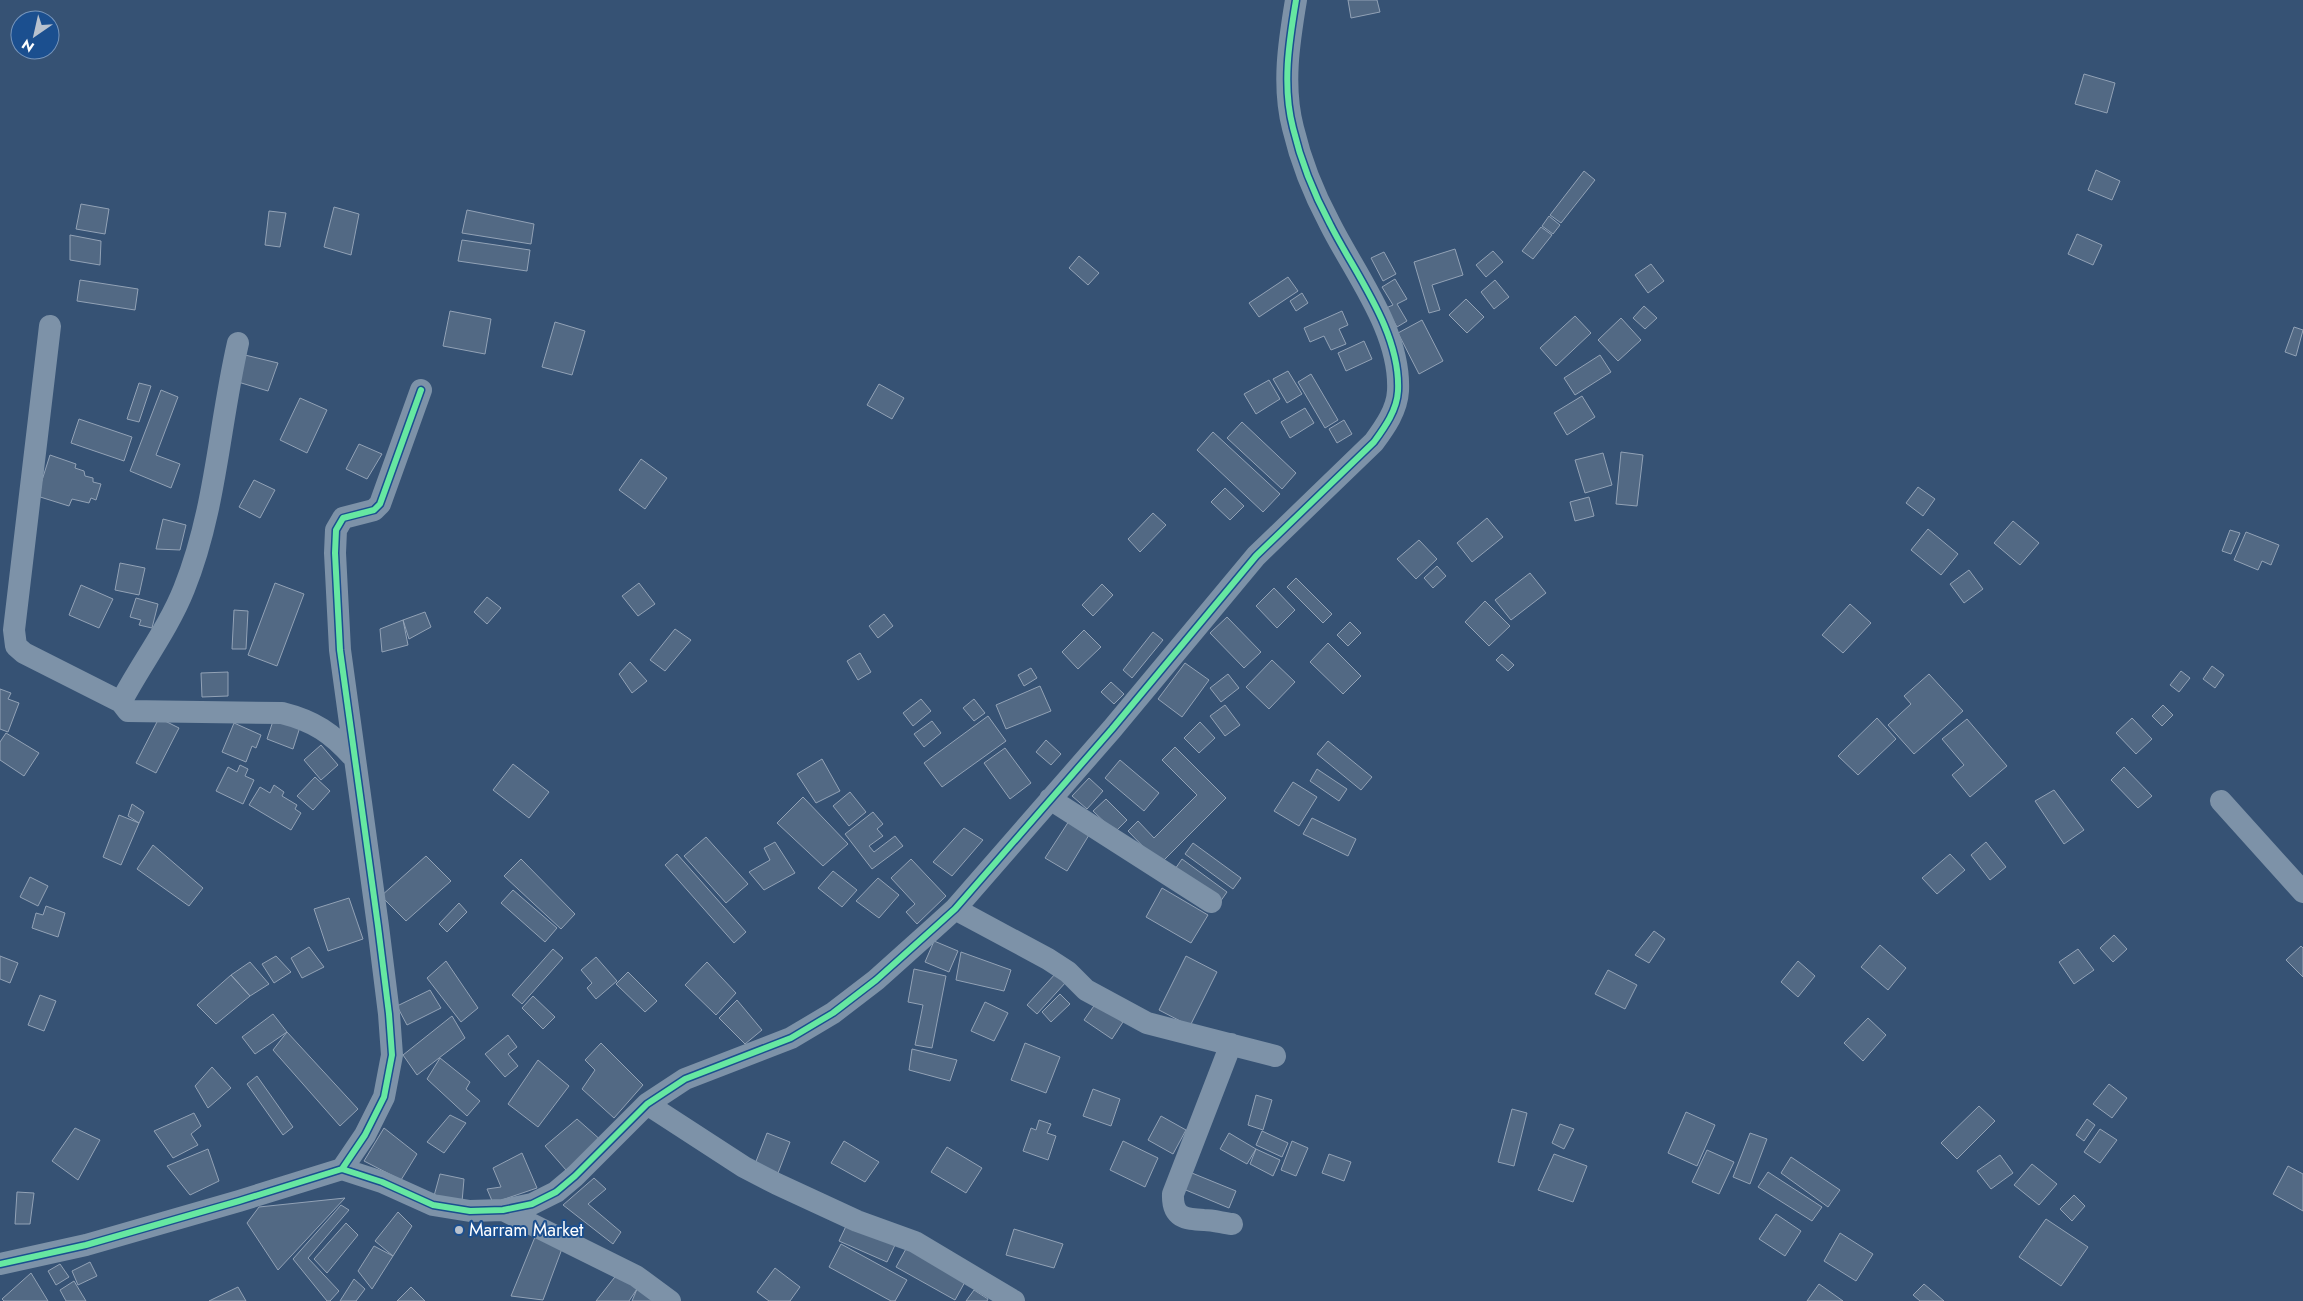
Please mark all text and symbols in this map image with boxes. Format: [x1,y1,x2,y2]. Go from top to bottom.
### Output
north arrow [10,10,60,60]
text: N [18,34,38,57]
place label: Marram Market [469,1217,584,1243]
marker: Marram Market [453,1224,465,1236]

